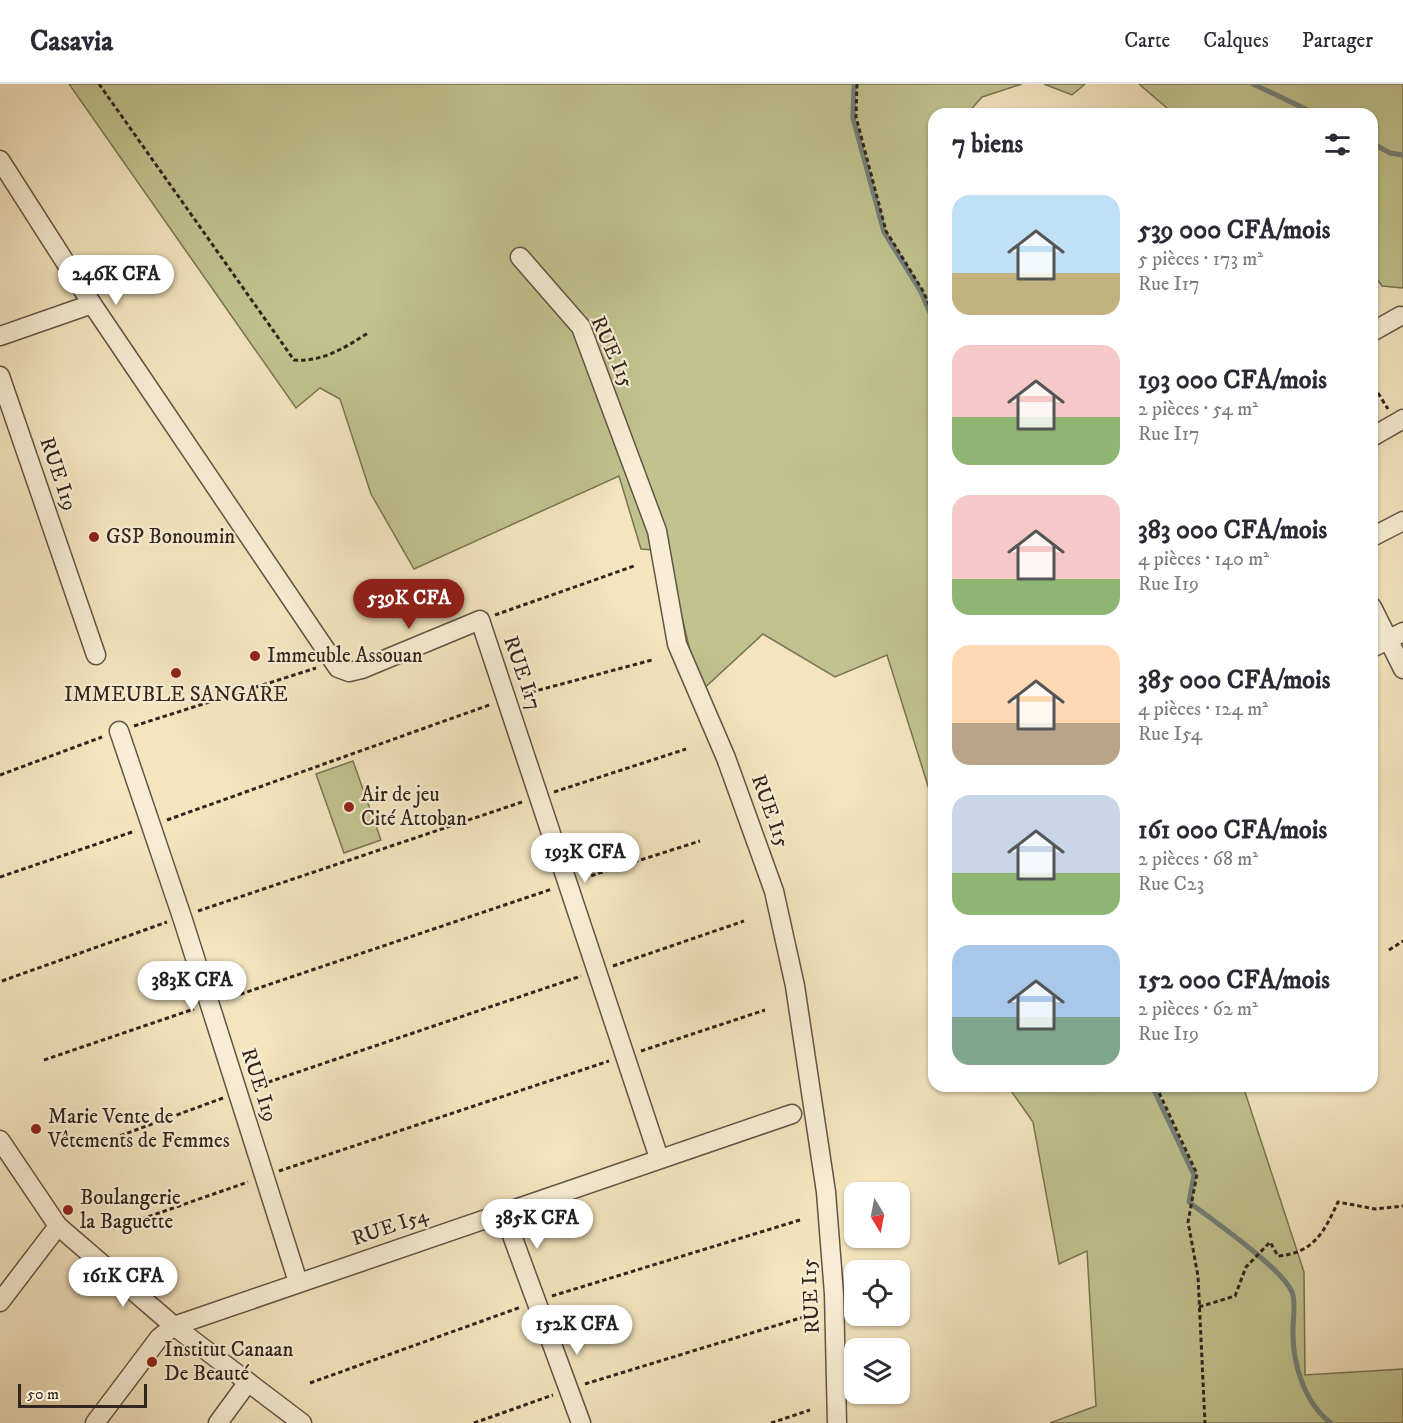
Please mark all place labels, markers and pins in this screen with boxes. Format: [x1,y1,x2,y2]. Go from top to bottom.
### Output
pin: 246K CFA [54,255,178,306]
place label: GSP Bonoumin [106,524,235,550]
marker: GSP Bonoumin [87,530,101,544]
pin: 539K CFA [347,579,471,630]
place label: Immeuble Assouan [267,643,423,669]
marker: Immeuble Assouan [248,649,262,663]
marker: IMMEUBLE SANGARE [169,666,183,680]
place label: IMMEUBLE SANGARE [64,682,288,708]
place label: Air de jeu Cité Attoban [361,782,467,832]
marker: Air de jeu Cité Attoban [342,800,356,814]
pin: 193K CFA [523,833,647,884]
pin: 383K CFA [130,961,254,1012]
place label: Marie Vente de Vêtements de Femmes [47,1104,230,1154]
marker: Marie Vente de Vêtements de Femmes [29,1122,43,1136]
place label: Boulangerie la Baguette [80,1185,181,1235]
pin: 385K CFA [475,1199,599,1250]
marker: Boulangerie la Baguette [61,1203,75,1217]
pin: 161K CFA [61,1257,185,1308]
pin: 152K CFA [515,1305,639,1356]
place label: Institut Canaan De Beauté [164,1337,293,1387]
marker: Institut Canaan De Beauté [145,1355,159,1369]

